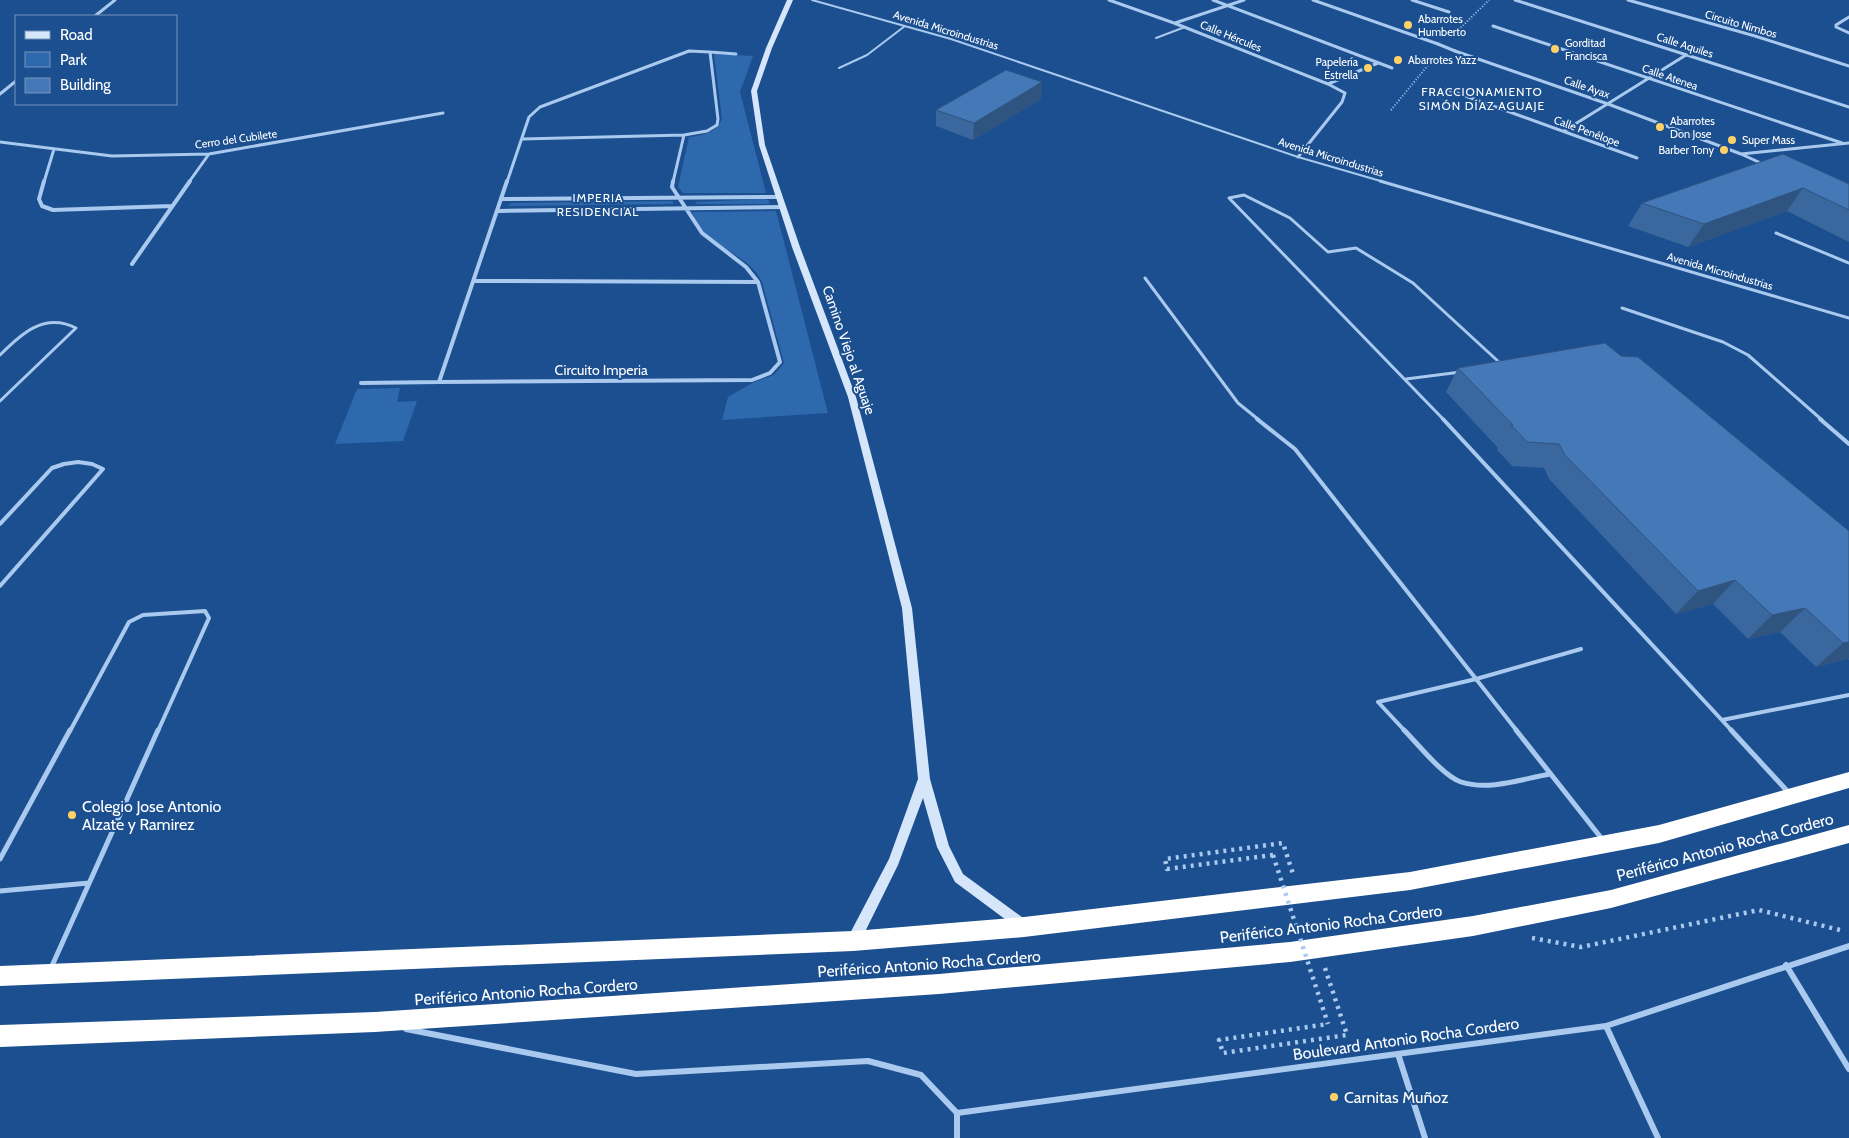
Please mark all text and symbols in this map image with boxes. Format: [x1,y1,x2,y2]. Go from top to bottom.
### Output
street label: Avenida Microindustrias [892,7,1001,53]
street label: Circuito Nimbos [1703,7,1779,41]
place label: Abarrotes Humberto [1418,12,1466,39]
legend [15,15,178,105]
street label: Calle Hércules [1198,17,1264,55]
marker: Abarrotes Humberto [1402,19,1414,31]
text: Road [60,26,93,44]
street label: Calle Aquiles [1655,29,1716,61]
place label: Gorditad Francisca [1565,36,1608,63]
marker: Gorditad Francisca [1549,43,1561,55]
text: Park [60,51,87,69]
place label: Abarrotes Yazz [1408,53,1476,67]
marker: Abarrotes Yazz [1392,54,1404,66]
place label: Papelería Estrella [1316,55,1359,82]
street label: Calle Atenea [1640,61,1700,93]
marker: Papelería Estrella [1362,62,1374,74]
street label: Calle Ayax [1562,73,1613,102]
text: Building [60,76,111,94]
district label: FRACCIONAMIENTO SIMÓN DÍAZ AGUAJE [1419,84,1545,113]
street label: Calle Penélope [1552,113,1622,150]
place label: Abarrotes Don Jose [1670,114,1715,141]
marker: Abarrotes Don Jose [1654,121,1666,133]
street label: Cerro del Cubilete [194,126,278,152]
place label: Super Mass [1742,133,1796,147]
street label: Avenida Microindustrias [1277,134,1386,180]
marker: Super Mass [1726,134,1738,146]
place label: Barber Tony [1658,143,1714,157]
marker: Barber Tony [1718,144,1730,156]
district label: IMPERIA RESIDENCIAL [557,190,639,219]
street label: Avenida Microindustrias [1665,249,1775,293]
street label: Camino Viejo al Aguaje [818,283,880,417]
street label: Circuito Imperia [554,361,648,379]
place label: Colegio Jose Antonio Alzate y Ramirez [82,797,222,834]
marker: Colegio Jose Antonio Alzate y Ramirez [66,809,78,821]
street label: Periférico Antonio Rocha Cordero [1614,809,1836,885]
street label: Periférico Antonio Rocha Cordero [1219,901,1443,947]
street label: Periférico Antonio Rocha Cordero [817,947,1041,981]
street label: Periférico Antonio Rocha Cordero [414,975,638,1009]
street label: Boulevard Antonio Rocha Cordero [1292,1014,1521,1064]
place label: Carnitas Muñoz [1344,1088,1449,1107]
marker: Carnitas Muñoz [1328,1091,1340,1103]

